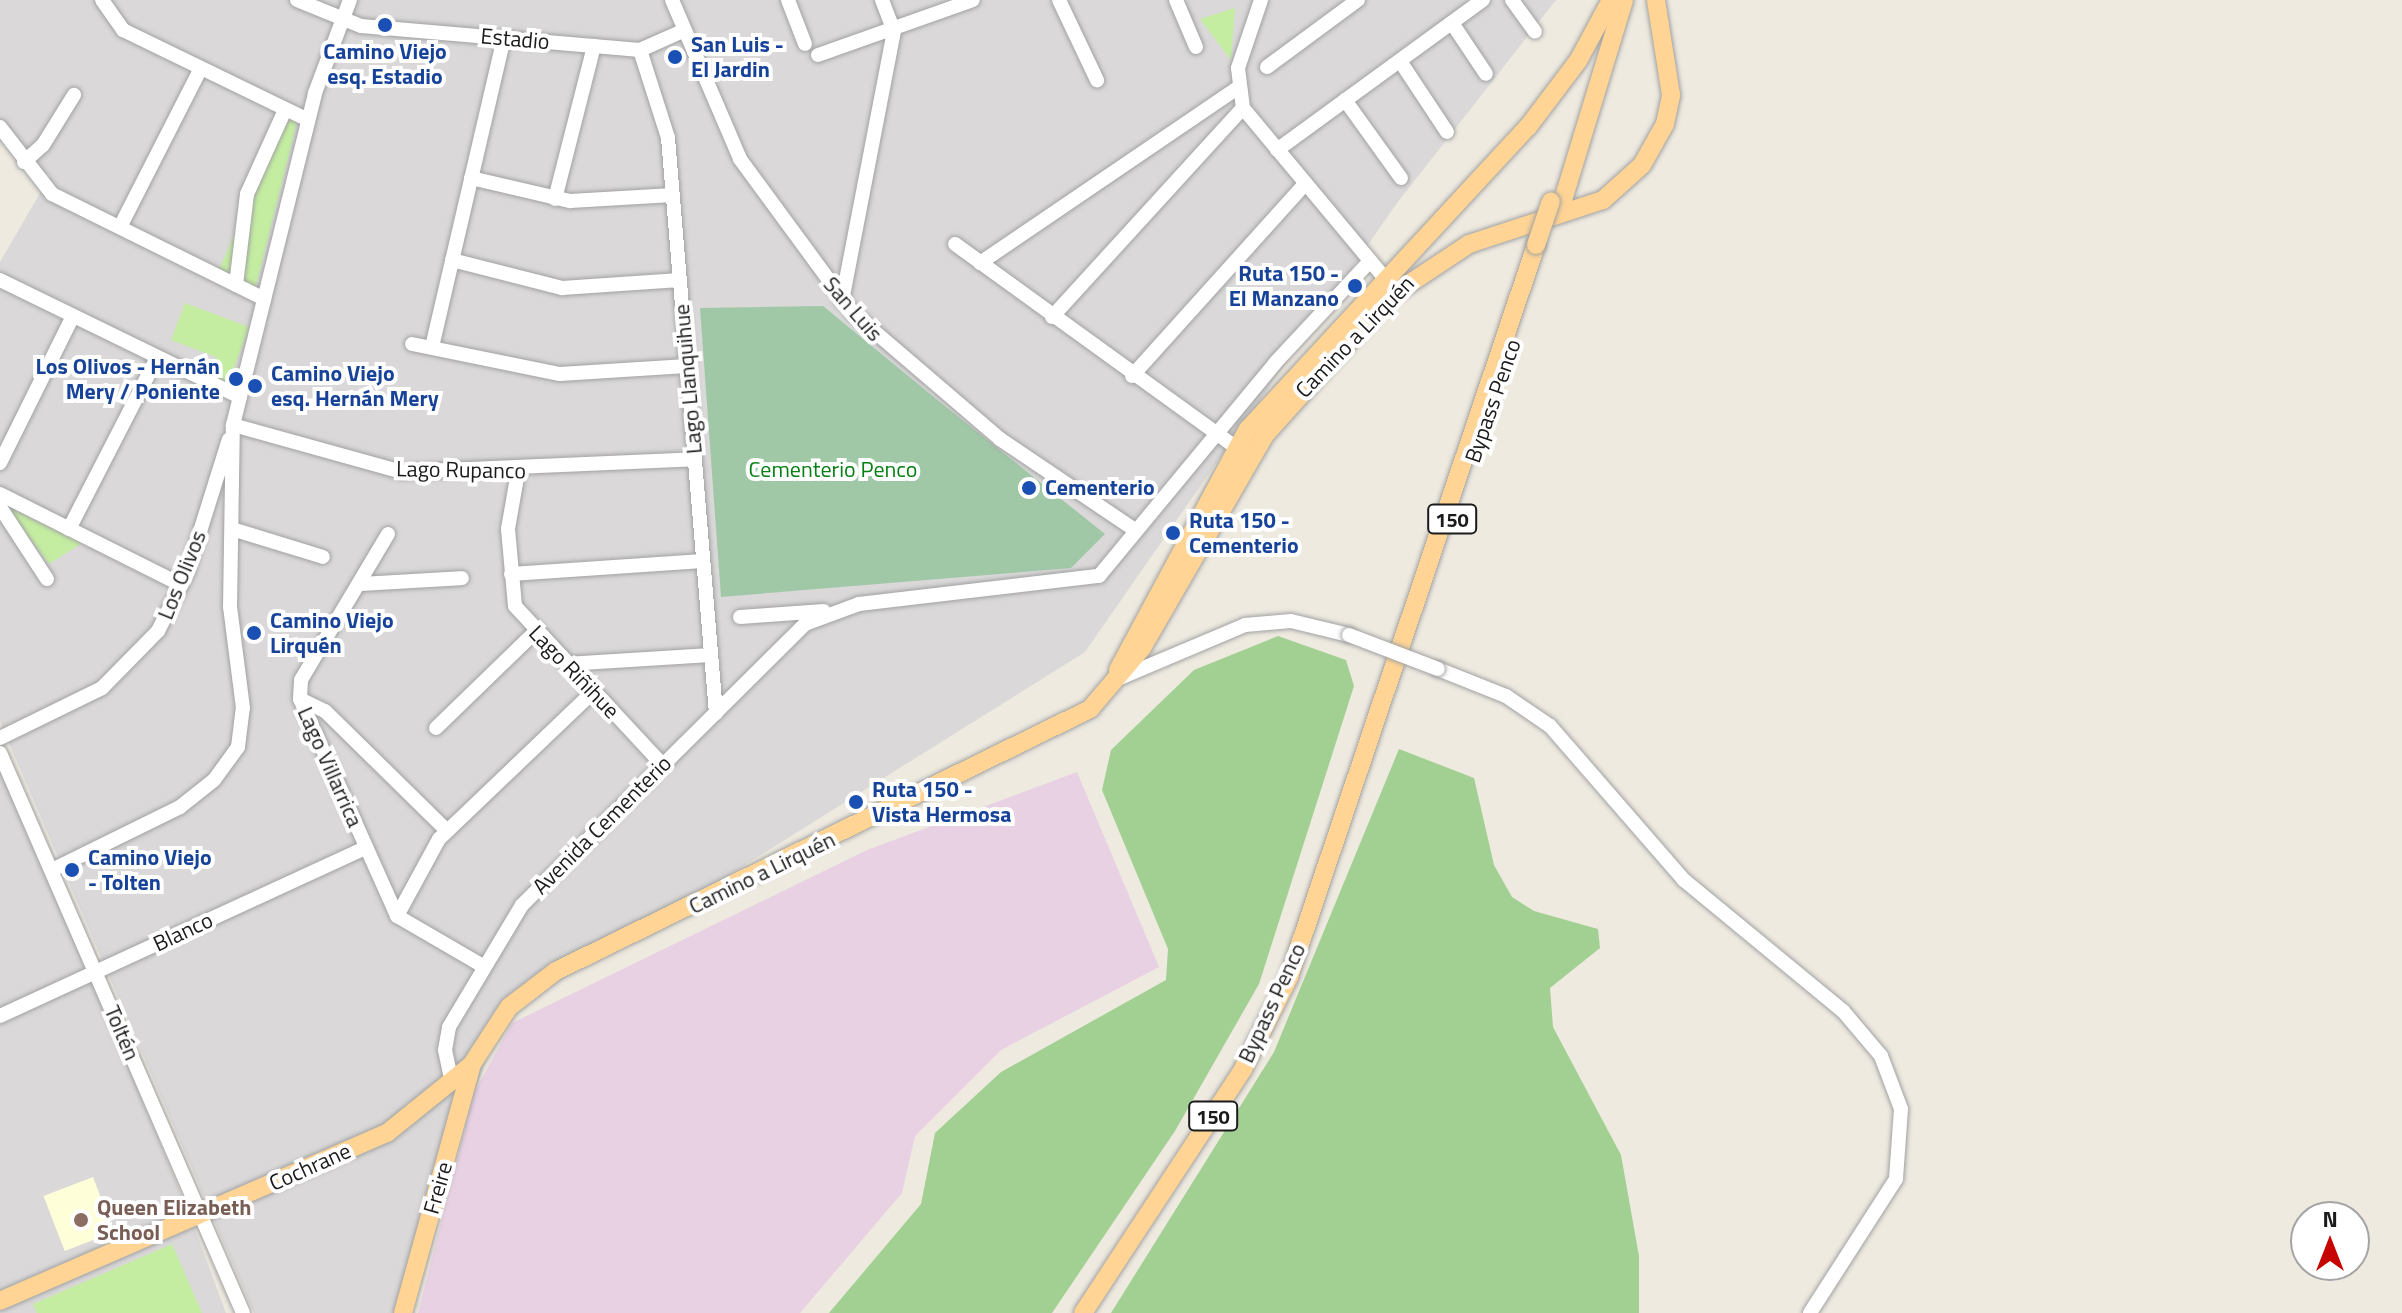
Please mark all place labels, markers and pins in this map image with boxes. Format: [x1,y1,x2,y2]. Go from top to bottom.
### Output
marker: Camino Viejo esq. Estadio [376,16,394,34]
place label: San Luis - El Jardin [691,31,784,82]
place label: Camino Viejo esq. Estadio [323,38,447,90]
marker: San Luis - El Jardin [666,48,684,66]
place label: Ruta 150 - El Manzano [1229,260,1339,312]
marker: Ruta 150 - El Manzano [1346,277,1364,295]
place label: Los Olivos - Hernán Mery / Poniente [35,353,220,404]
place label: Camino Viejo esq. Hernán Mery [271,360,439,412]
marker: Los Olivos - Hernán Mery / Poniente [227,370,245,388]
marker: Camino Viejo esq. Hernán Mery [246,377,264,395]
place label: Cementerio [1045,475,1155,501]
marker: Cementerio [1020,479,1038,497]
place label: Ruta 150 - Cementerio [1189,507,1299,558]
marker: Ruta 150 - Cementerio [1164,524,1182,542]
place label: Camino Viejo Lirquén [270,607,394,658]
marker: Camino Viejo Lirquén [245,624,263,642]
place label: Ruta 150 - Vista Hermosa [872,776,1011,828]
marker: Ruta 150 - Vista Hermosa [847,793,865,811]
place label: Camino Viejo - Tolten [88,844,212,896]
marker: Camino Viejo - Tolten [63,861,81,879]
place label: Queen Elizabeth School [97,1194,251,1246]
marker: Queen Elizabeth School [72,1211,90,1229]

